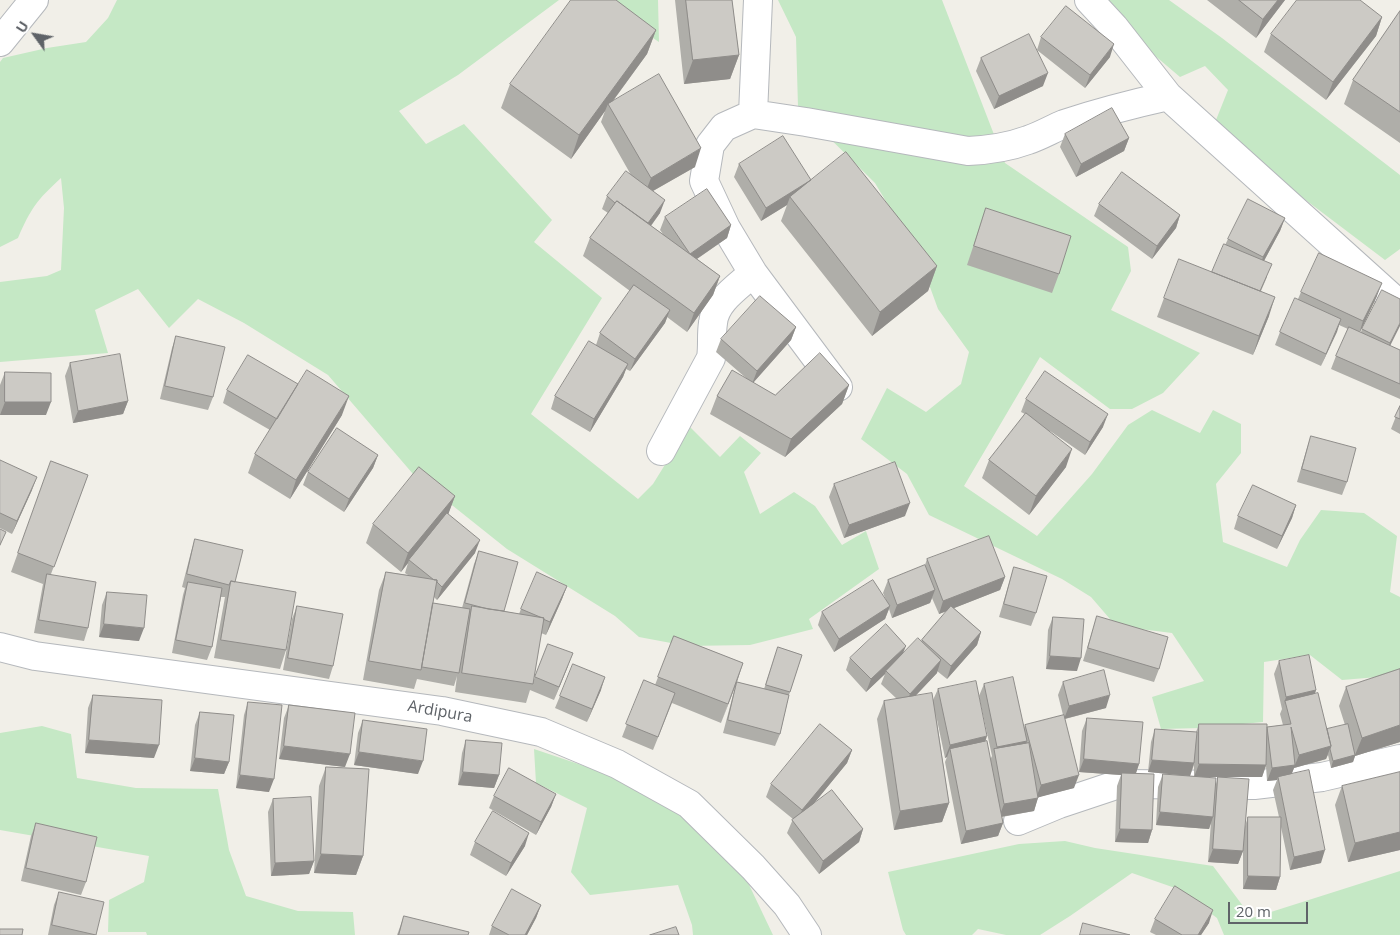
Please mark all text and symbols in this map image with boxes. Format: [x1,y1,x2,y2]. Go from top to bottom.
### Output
north arrow [10,10,60,60]
text: U [11,17,33,36]
street label: Ardipura [406,697,474,727]
scale bar [1230,892,1310,924]
text: 20 m [1236,901,1271,921]

